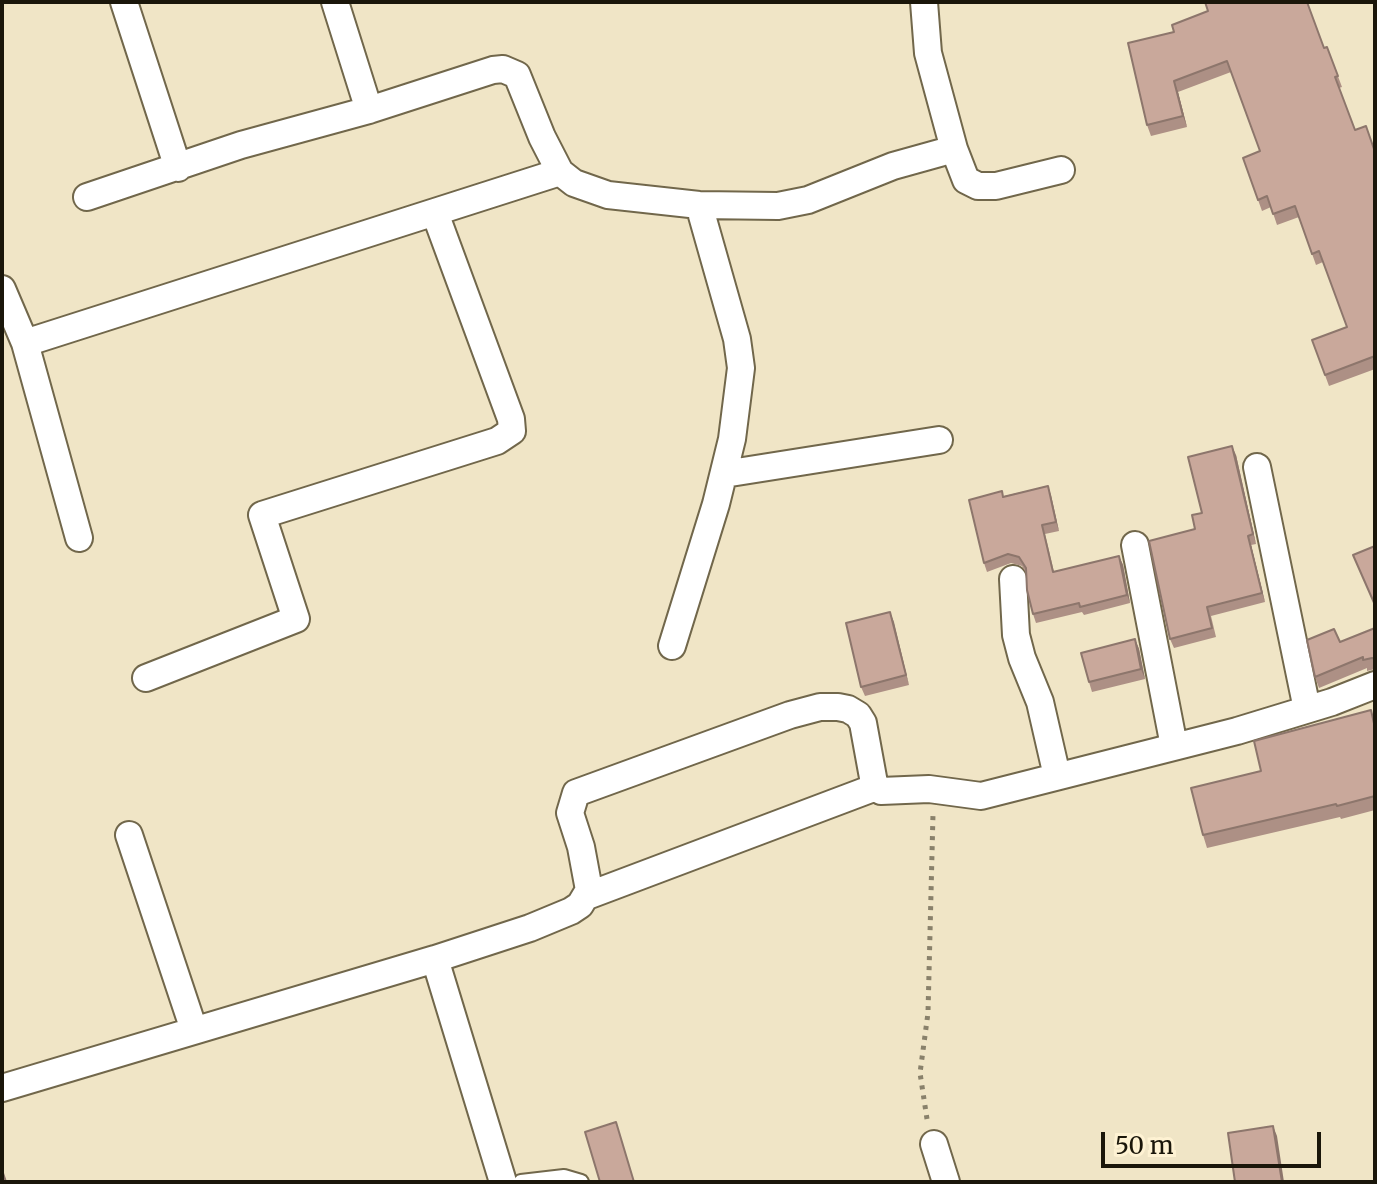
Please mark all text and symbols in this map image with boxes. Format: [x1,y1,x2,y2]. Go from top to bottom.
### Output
scale bar [1105,1116,1325,1166]
text: 50 m [1115,1130,1174,1161]

